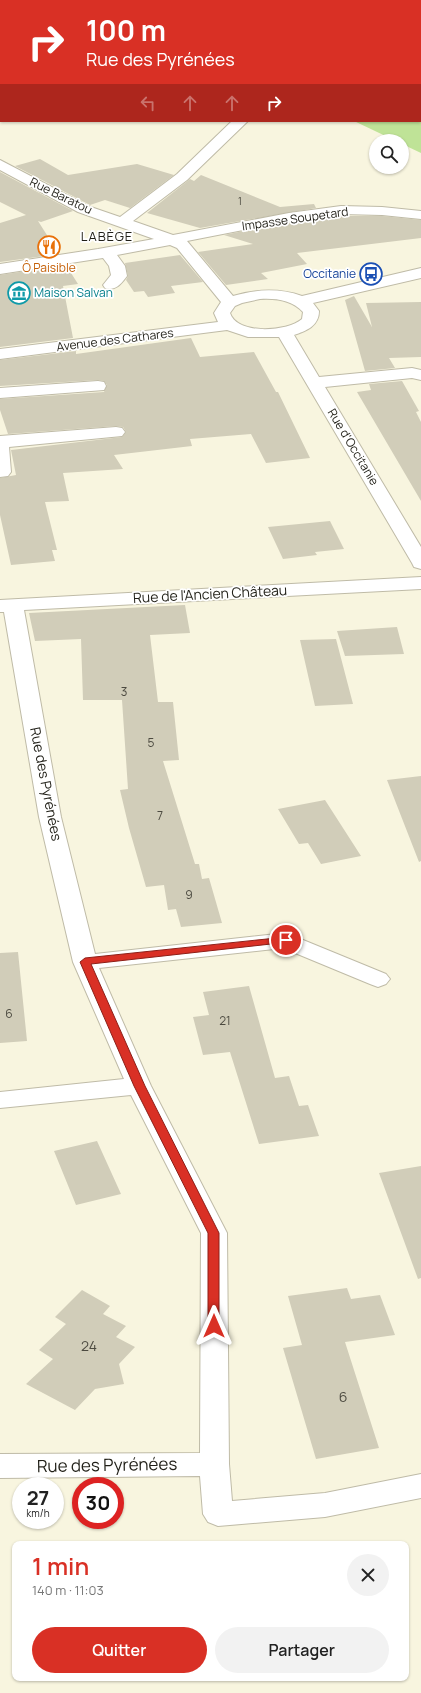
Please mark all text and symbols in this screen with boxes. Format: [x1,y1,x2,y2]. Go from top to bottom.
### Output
text: 100 m [86,11,166,49]
icon: right [20,16,72,68]
text: Rue des Pyrénées [86,47,235,71]
icon: left [137,92,159,114]
icon: ahead [179,92,201,114]
icon: ahead [221,92,243,114]
icon: right [263,92,285,114]
map controls [369,134,409,174]
button: search [369,134,409,174]
street label: Rue Baratou [27,173,95,218]
house number: 1 [238,194,242,208]
street label: Impasse Soupetard [241,203,349,234]
district label: LABÈGE [81,227,133,245]
restaurant icon: Ô Paisible [36,234,62,260]
place label: Ô Paisible [22,259,76,276]
bus stop icon: Occitanie [358,261,384,287]
place label: Occitanie [303,265,356,282]
museum icon: Maison Salvan [6,280,32,306]
place label: Maison Salvan [34,284,113,301]
street label: Avenue des Cathares [55,324,174,355]
street label: Rue d'Occitanie [324,405,383,488]
street label: Rue de l'Ancien Château [132,580,287,607]
house number: 3 [121,683,127,700]
street label: Rue des Pyrénées [26,725,67,842]
house number: 5 [148,734,155,751]
house number: 7 [157,807,163,824]
house number: 9 [185,886,193,903]
pin [269,923,303,957]
icon: arrive [275,929,297,951]
house number: 6 [5,1005,13,1022]
house number: 21 [219,1012,231,1029]
position arrow [193,1305,235,1347]
house number: 24 [81,1336,97,1355]
house number: 6 [339,1387,347,1406]
street label: Rue des Pyrénées [37,1452,177,1477]
speed limit sign: 30 [72,1477,124,1529]
text: 27 [27,1484,49,1511]
text: km/h [26,1506,50,1520]
text: 1 min [32,1549,89,1582]
button: close [347,1554,389,1596]
text: 140 m · 11:03 [32,1581,104,1599]
button: Quitter [32,1627,207,1673]
button: Partager [215,1627,389,1673]

